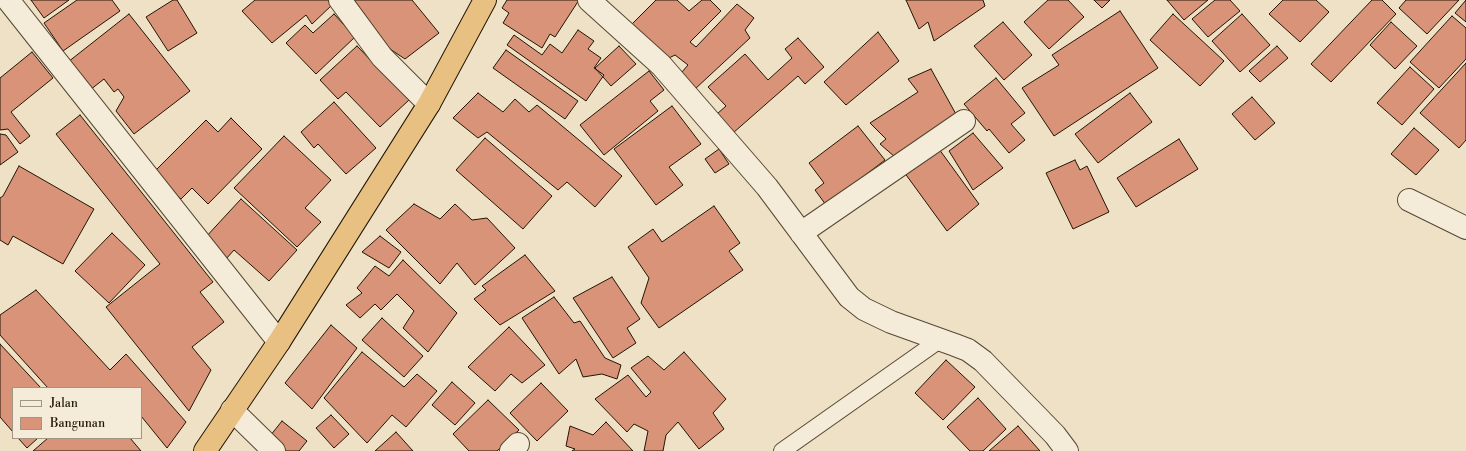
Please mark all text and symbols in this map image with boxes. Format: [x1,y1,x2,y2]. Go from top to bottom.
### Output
legend [12,387,142,439]
text: Jalan [50,396,78,411]
text: Bangunan [50,416,105,431]

